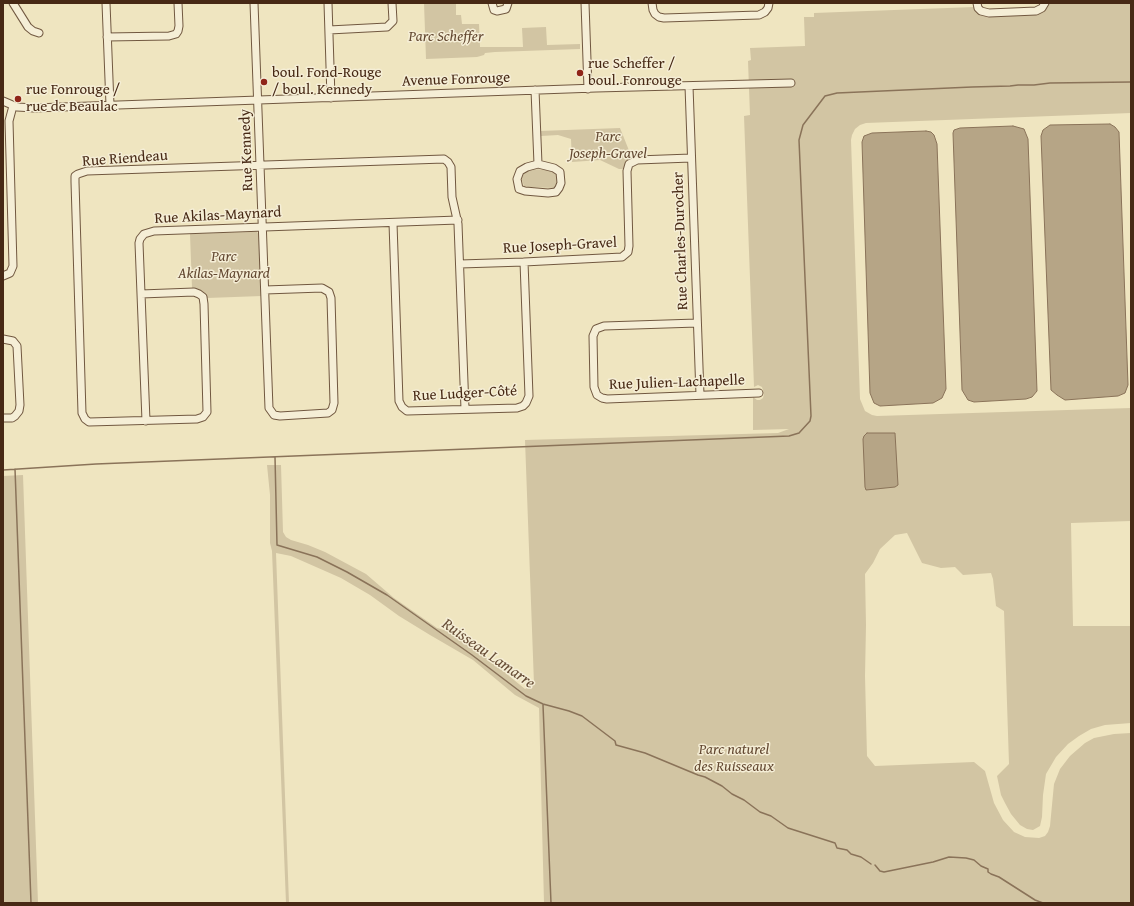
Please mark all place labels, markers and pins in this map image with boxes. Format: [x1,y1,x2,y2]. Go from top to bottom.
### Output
place label: rue Scheffer / boul. Fonrouge [588,55,682,90]
place label: boul. Fond-Rouge / boul. Kennedy [272,64,382,99]
marker: rue Scheffer / boul. Fonrouge [575,68,585,78]
marker: boul. Fond-Rouge / boul. Kennedy [259,77,269,87]
place label: rue Fonrouge / rue de Beaulac [26,81,120,116]
marker: rue Fonrouge / rue de Beaulac [13,94,23,104]

